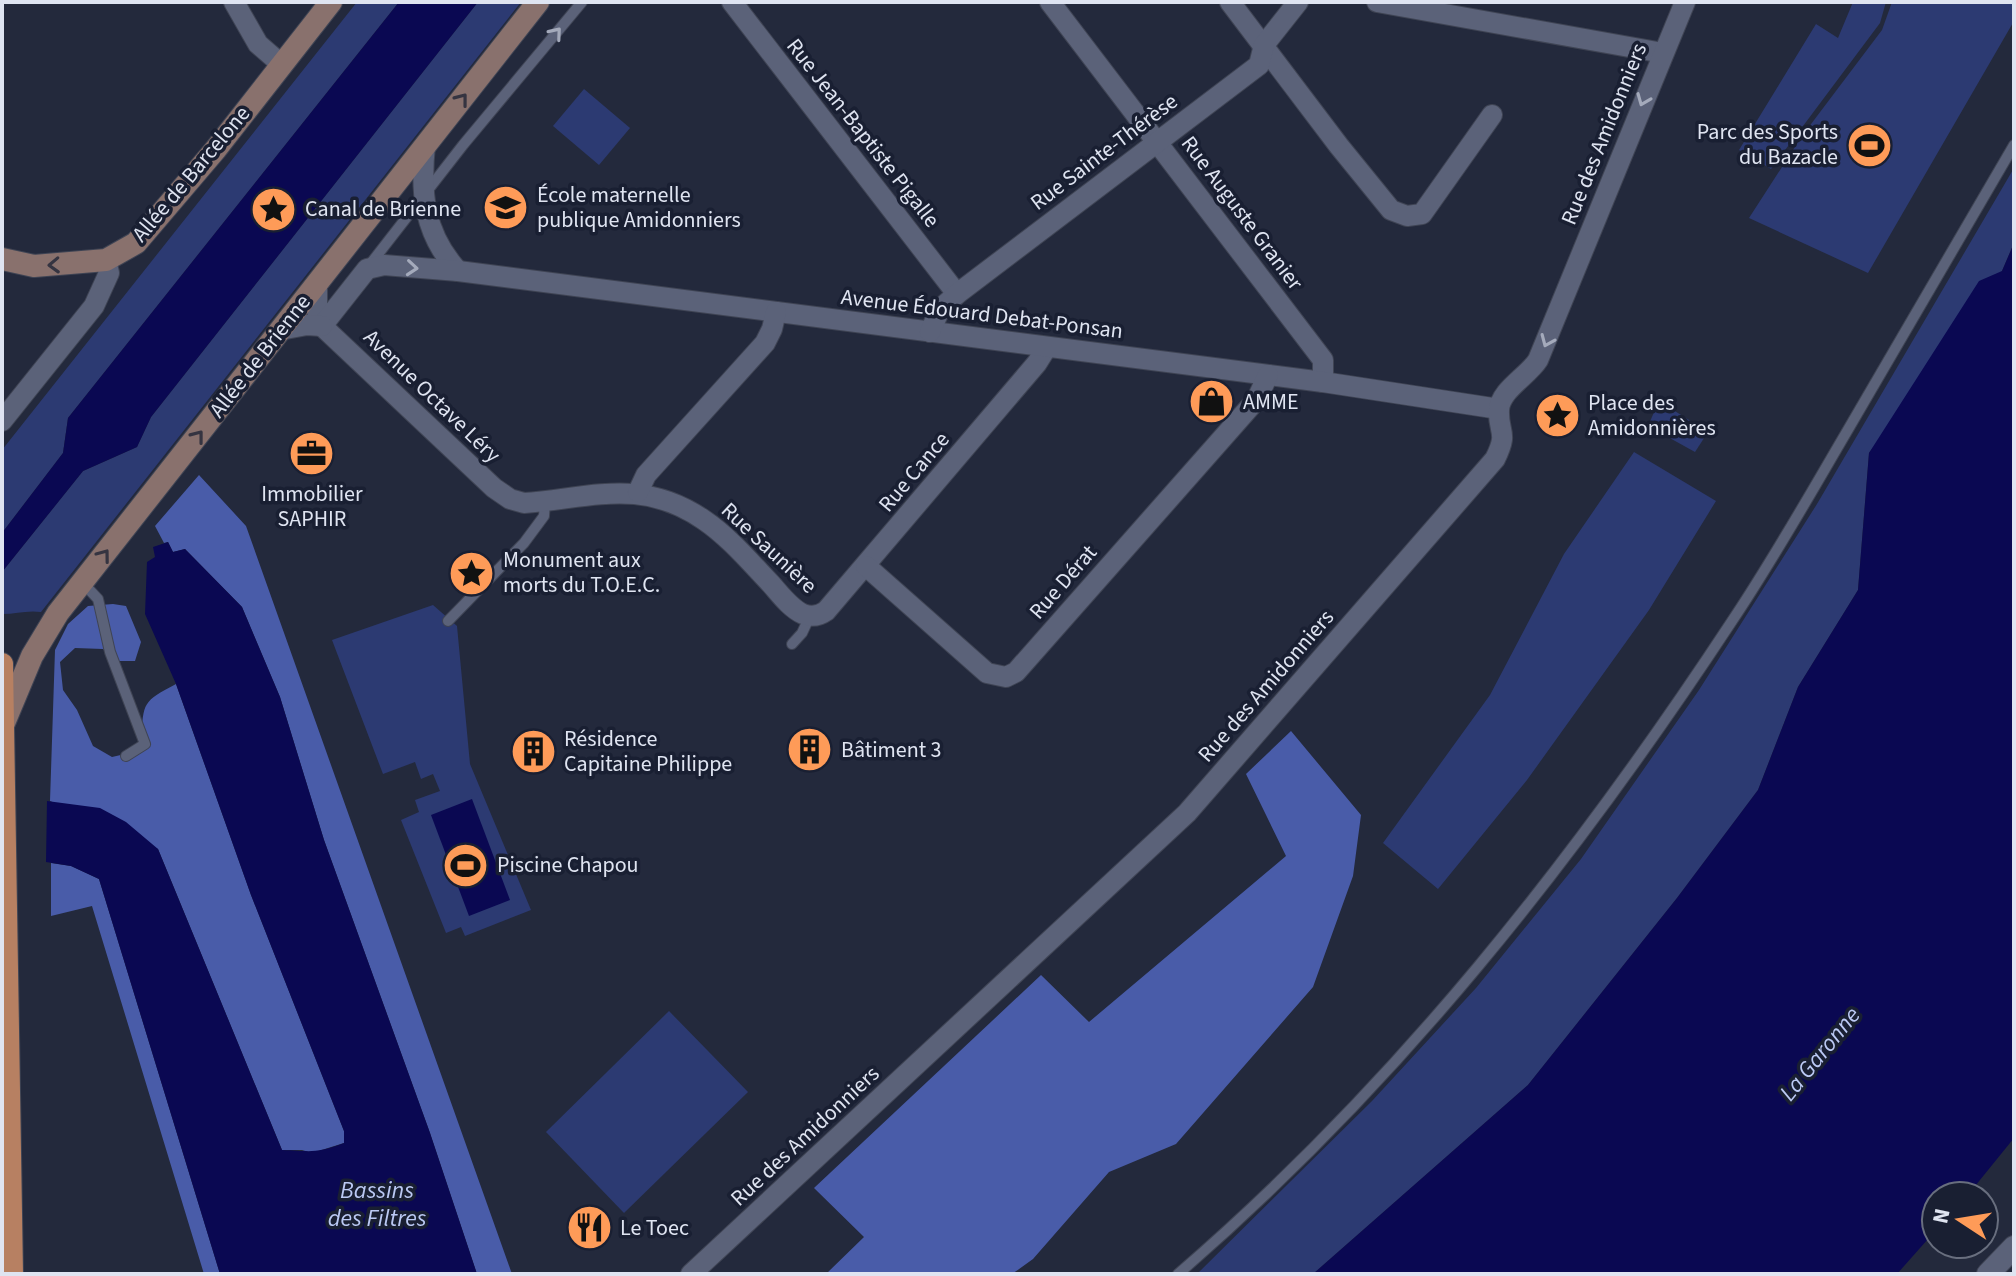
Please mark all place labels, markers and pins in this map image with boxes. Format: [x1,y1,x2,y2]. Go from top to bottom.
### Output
place label: Parc des Sports du Bazacle [1697,116,1838,173]
sports icon: Parc des Sports du Bazacle [1845,121,1893,169]
place label: École maternelle publique Amidonniers [537,179,741,236]
school or university icon: École maternelle publique Amidonniers [482,184,530,232]
place icon: Canal de Brienne [250,185,298,233]
place label: Canal de Brienne [305,193,461,225]
shop icon: AMME [1188,378,1236,426]
place label: AMME [1243,386,1299,418]
place label: Place des Amidonnières [1588,387,1716,444]
place icon: Place des Amidonnières [1533,392,1581,440]
office icon: Immobilier SAPHIR [288,429,336,477]
place label: Immobilier SAPHIR [261,478,363,535]
place label: Monument aux morts du T.O.E.C. [503,544,660,601]
place icon: Monument aux morts du T.O.E.C. [448,549,496,597]
place label: Résidence Capitaine Philippe [564,723,732,780]
building icon: Bâtiment 3 [786,726,834,774]
building icon: Résidence Capitaine Philippe [509,728,557,776]
place label: Bâtiment 3 [841,734,942,766]
sports icon: Piscine Chapou [442,841,490,889]
place label: Piscine Chapou [497,849,639,881]
restaurant icon: Le Toec [565,1204,613,1252]
place label: Le Toec [620,1212,689,1244]

